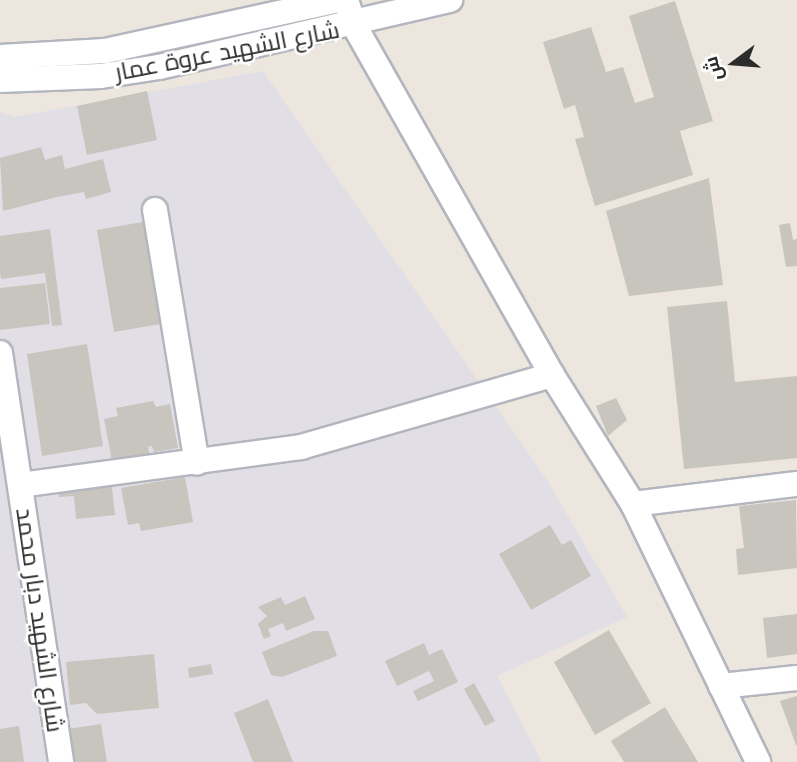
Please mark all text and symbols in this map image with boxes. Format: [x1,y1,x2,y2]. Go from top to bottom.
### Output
street label: شارع الشهيد عروة عمار [112,15,342,87]
north arrow [699,28,769,98]
text: ش [700,54,727,84]
street label: شارع الشهيد دبار محمد [10,506,70,734]

